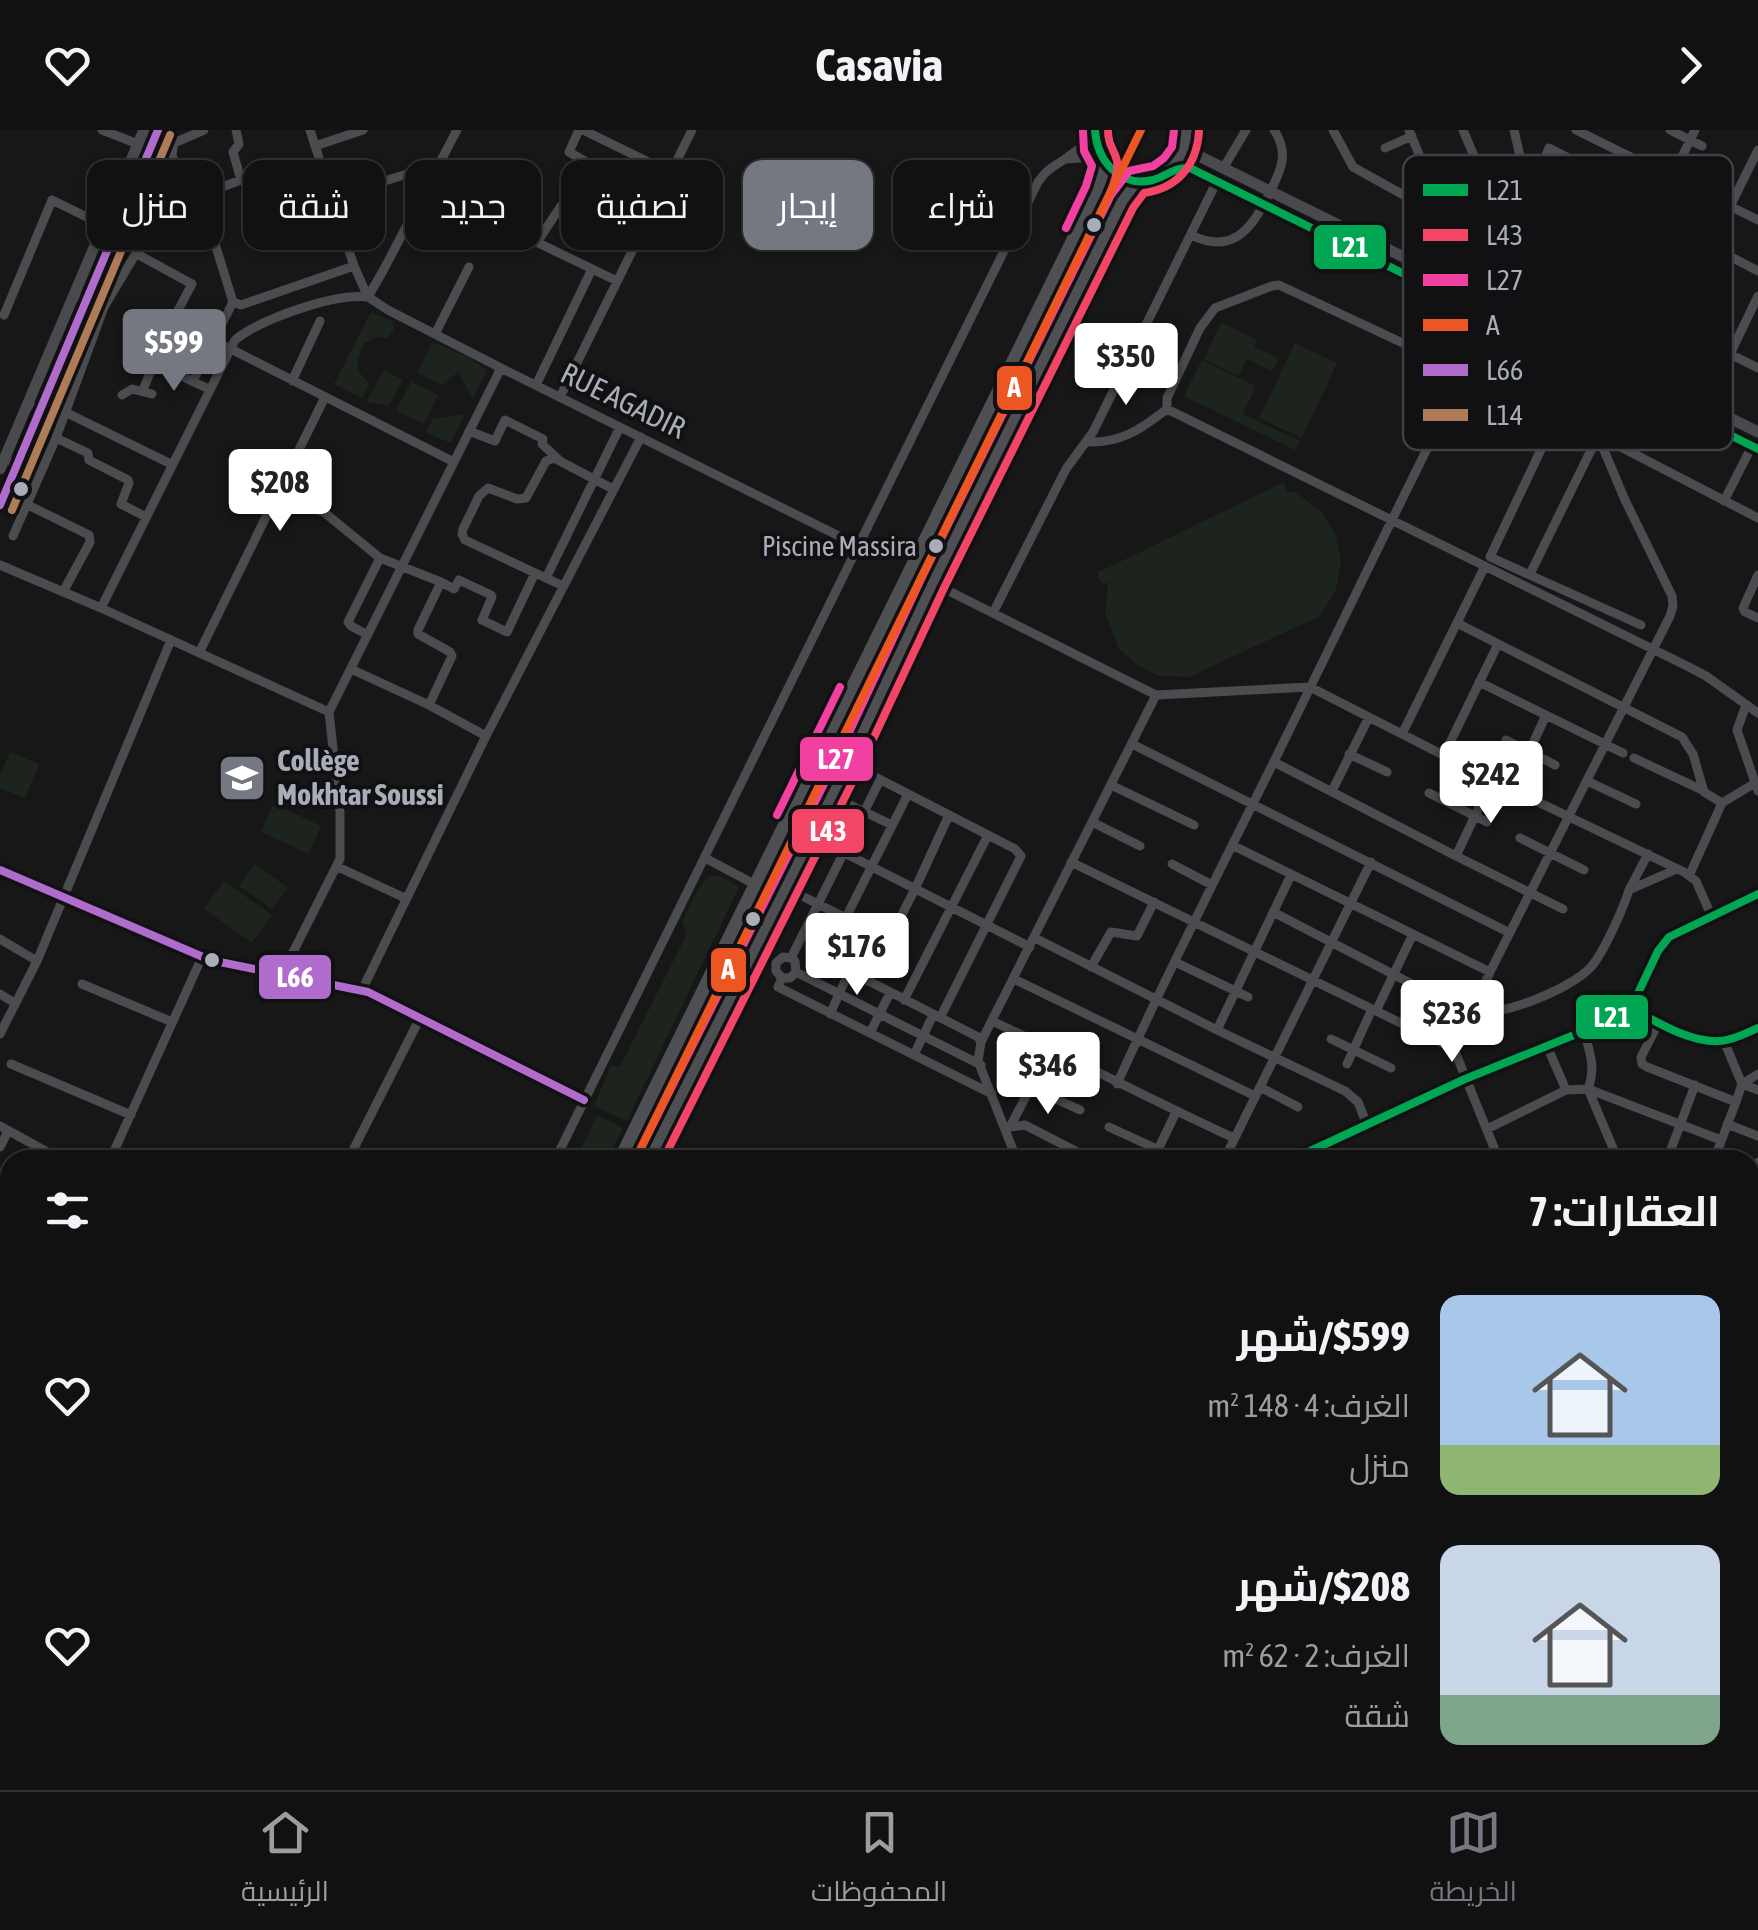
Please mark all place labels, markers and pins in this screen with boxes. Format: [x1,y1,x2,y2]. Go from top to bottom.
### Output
unlabelled marker [1084,215,1104,235]
pin: $599 [115,309,233,394]
pin: $350 [1067,323,1185,408]
pin: $208 [221,449,339,534]
unlabelled marker [11,479,31,499]
place label: Piscine Massira [762,530,917,562]
marker: Piscine Massira [926,536,946,556]
pin: $242 [1432,741,1550,826]
place label: Collège Mokhtar Soussi [277,743,444,811]
school or university icon: Collège Mokhtar Soussi [216,752,268,804]
unlabelled marker [743,909,763,929]
pin: $176 [798,913,916,998]
unlabelled marker [202,950,222,970]
pin: $236 [1393,980,1511,1065]
pin: $346 [989,1032,1107,1117]

